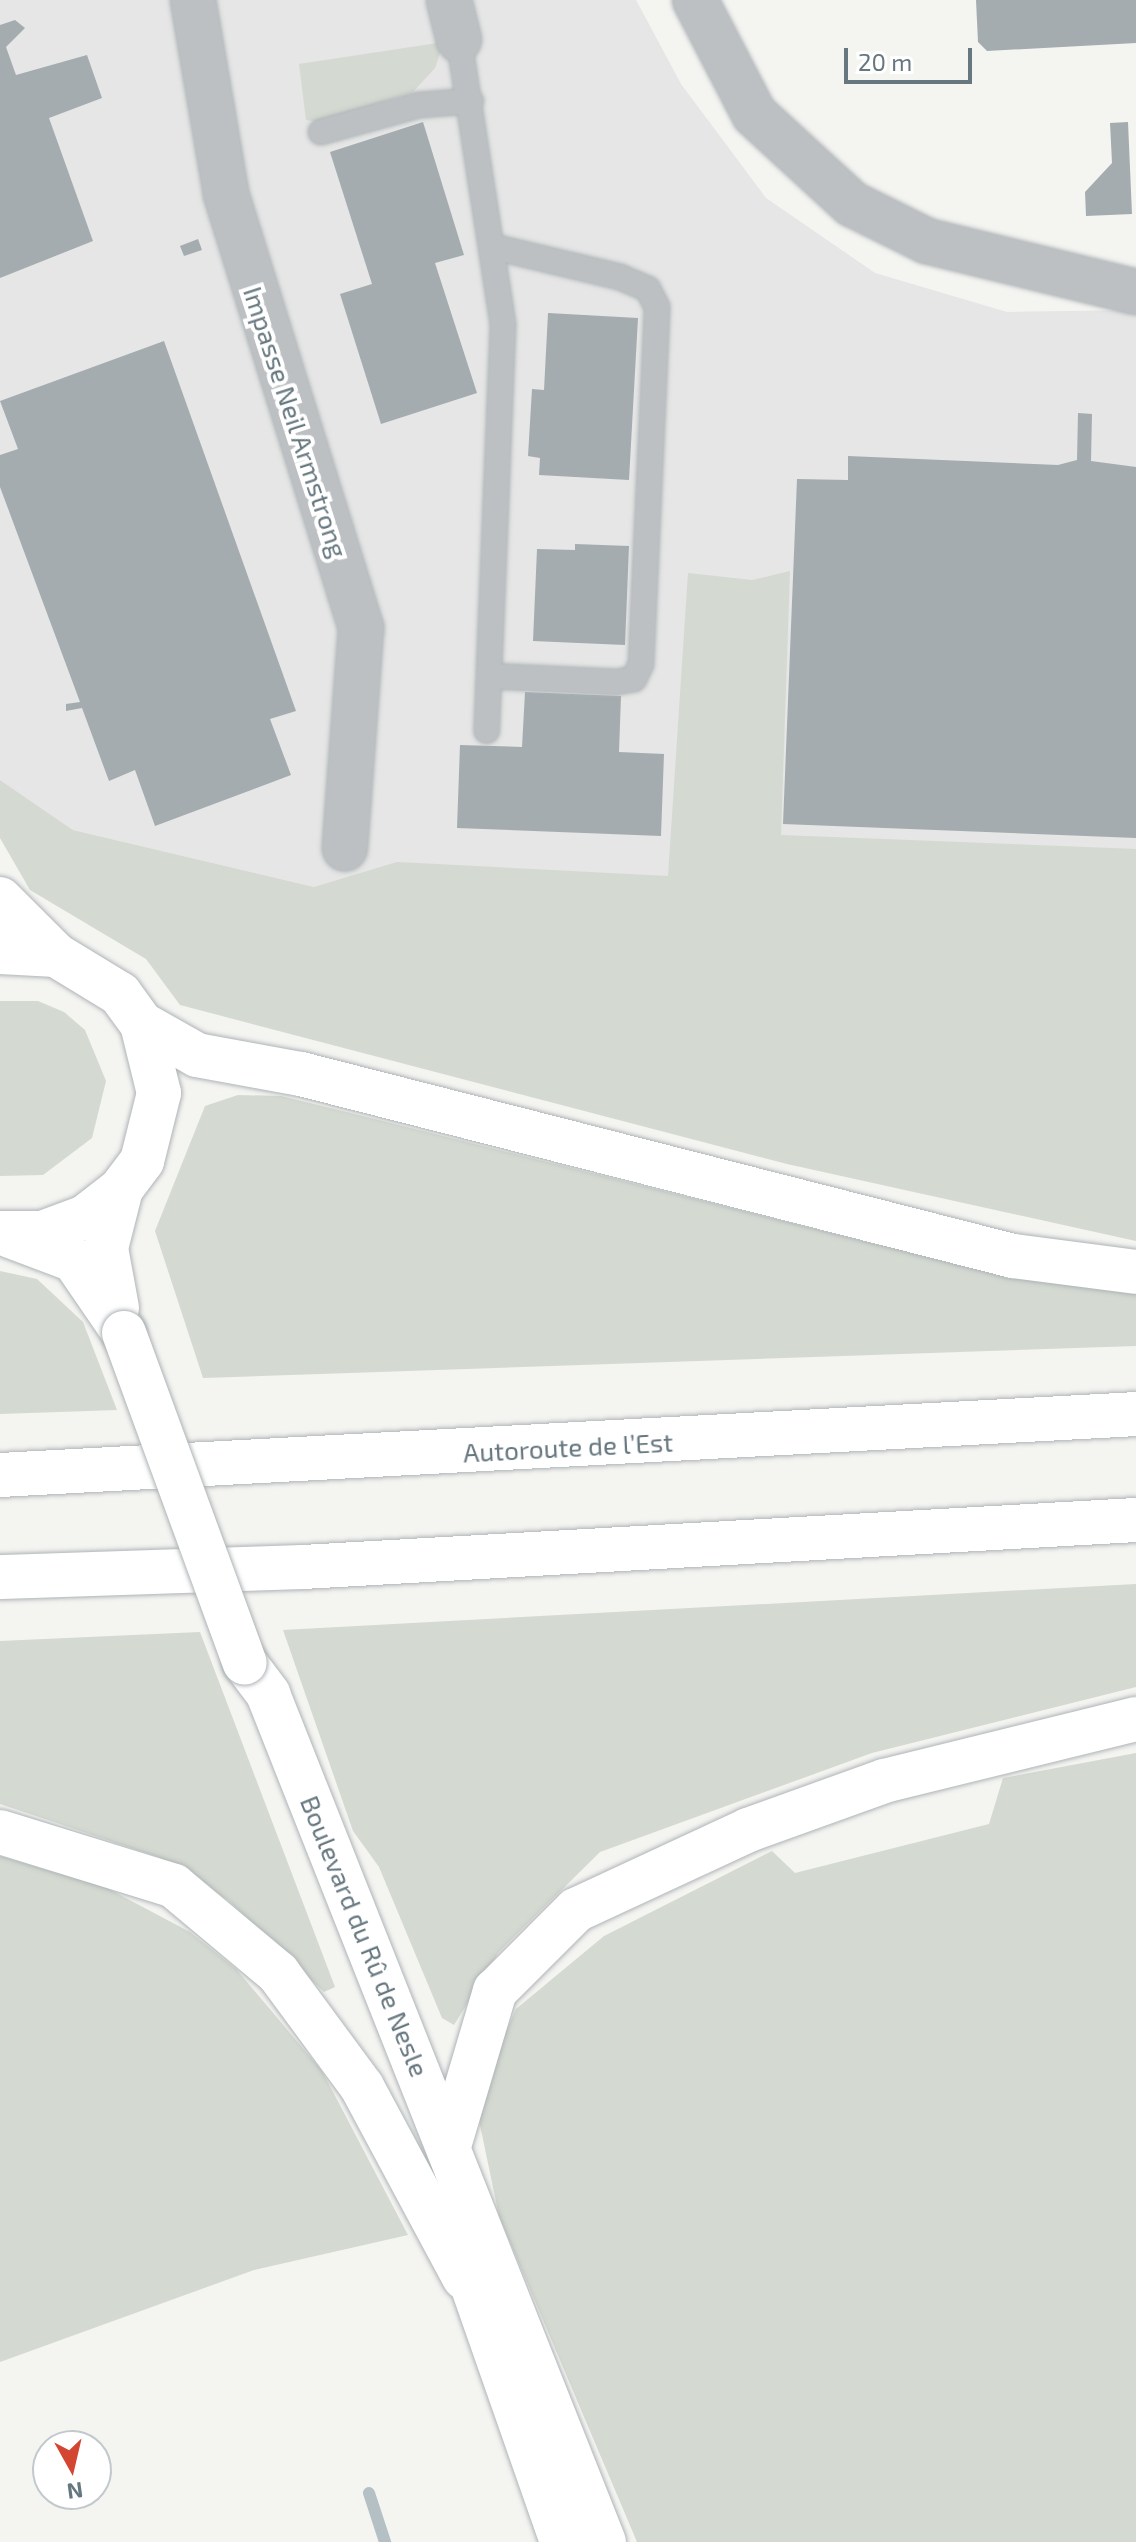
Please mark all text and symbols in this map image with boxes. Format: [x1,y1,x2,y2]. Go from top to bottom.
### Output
scale bar [848,32,976,82]
text: 20 m [858,47,912,76]
street label: Impasse Neil Armstrong [237,282,355,562]
street label: Autoroute de l’Est [462,1426,674,1468]
street label: Boulevard du Rû de Nesle [294,1791,436,2081]
north arrow [32,2430,112,2510]
text: N [65,2478,85,2506]

